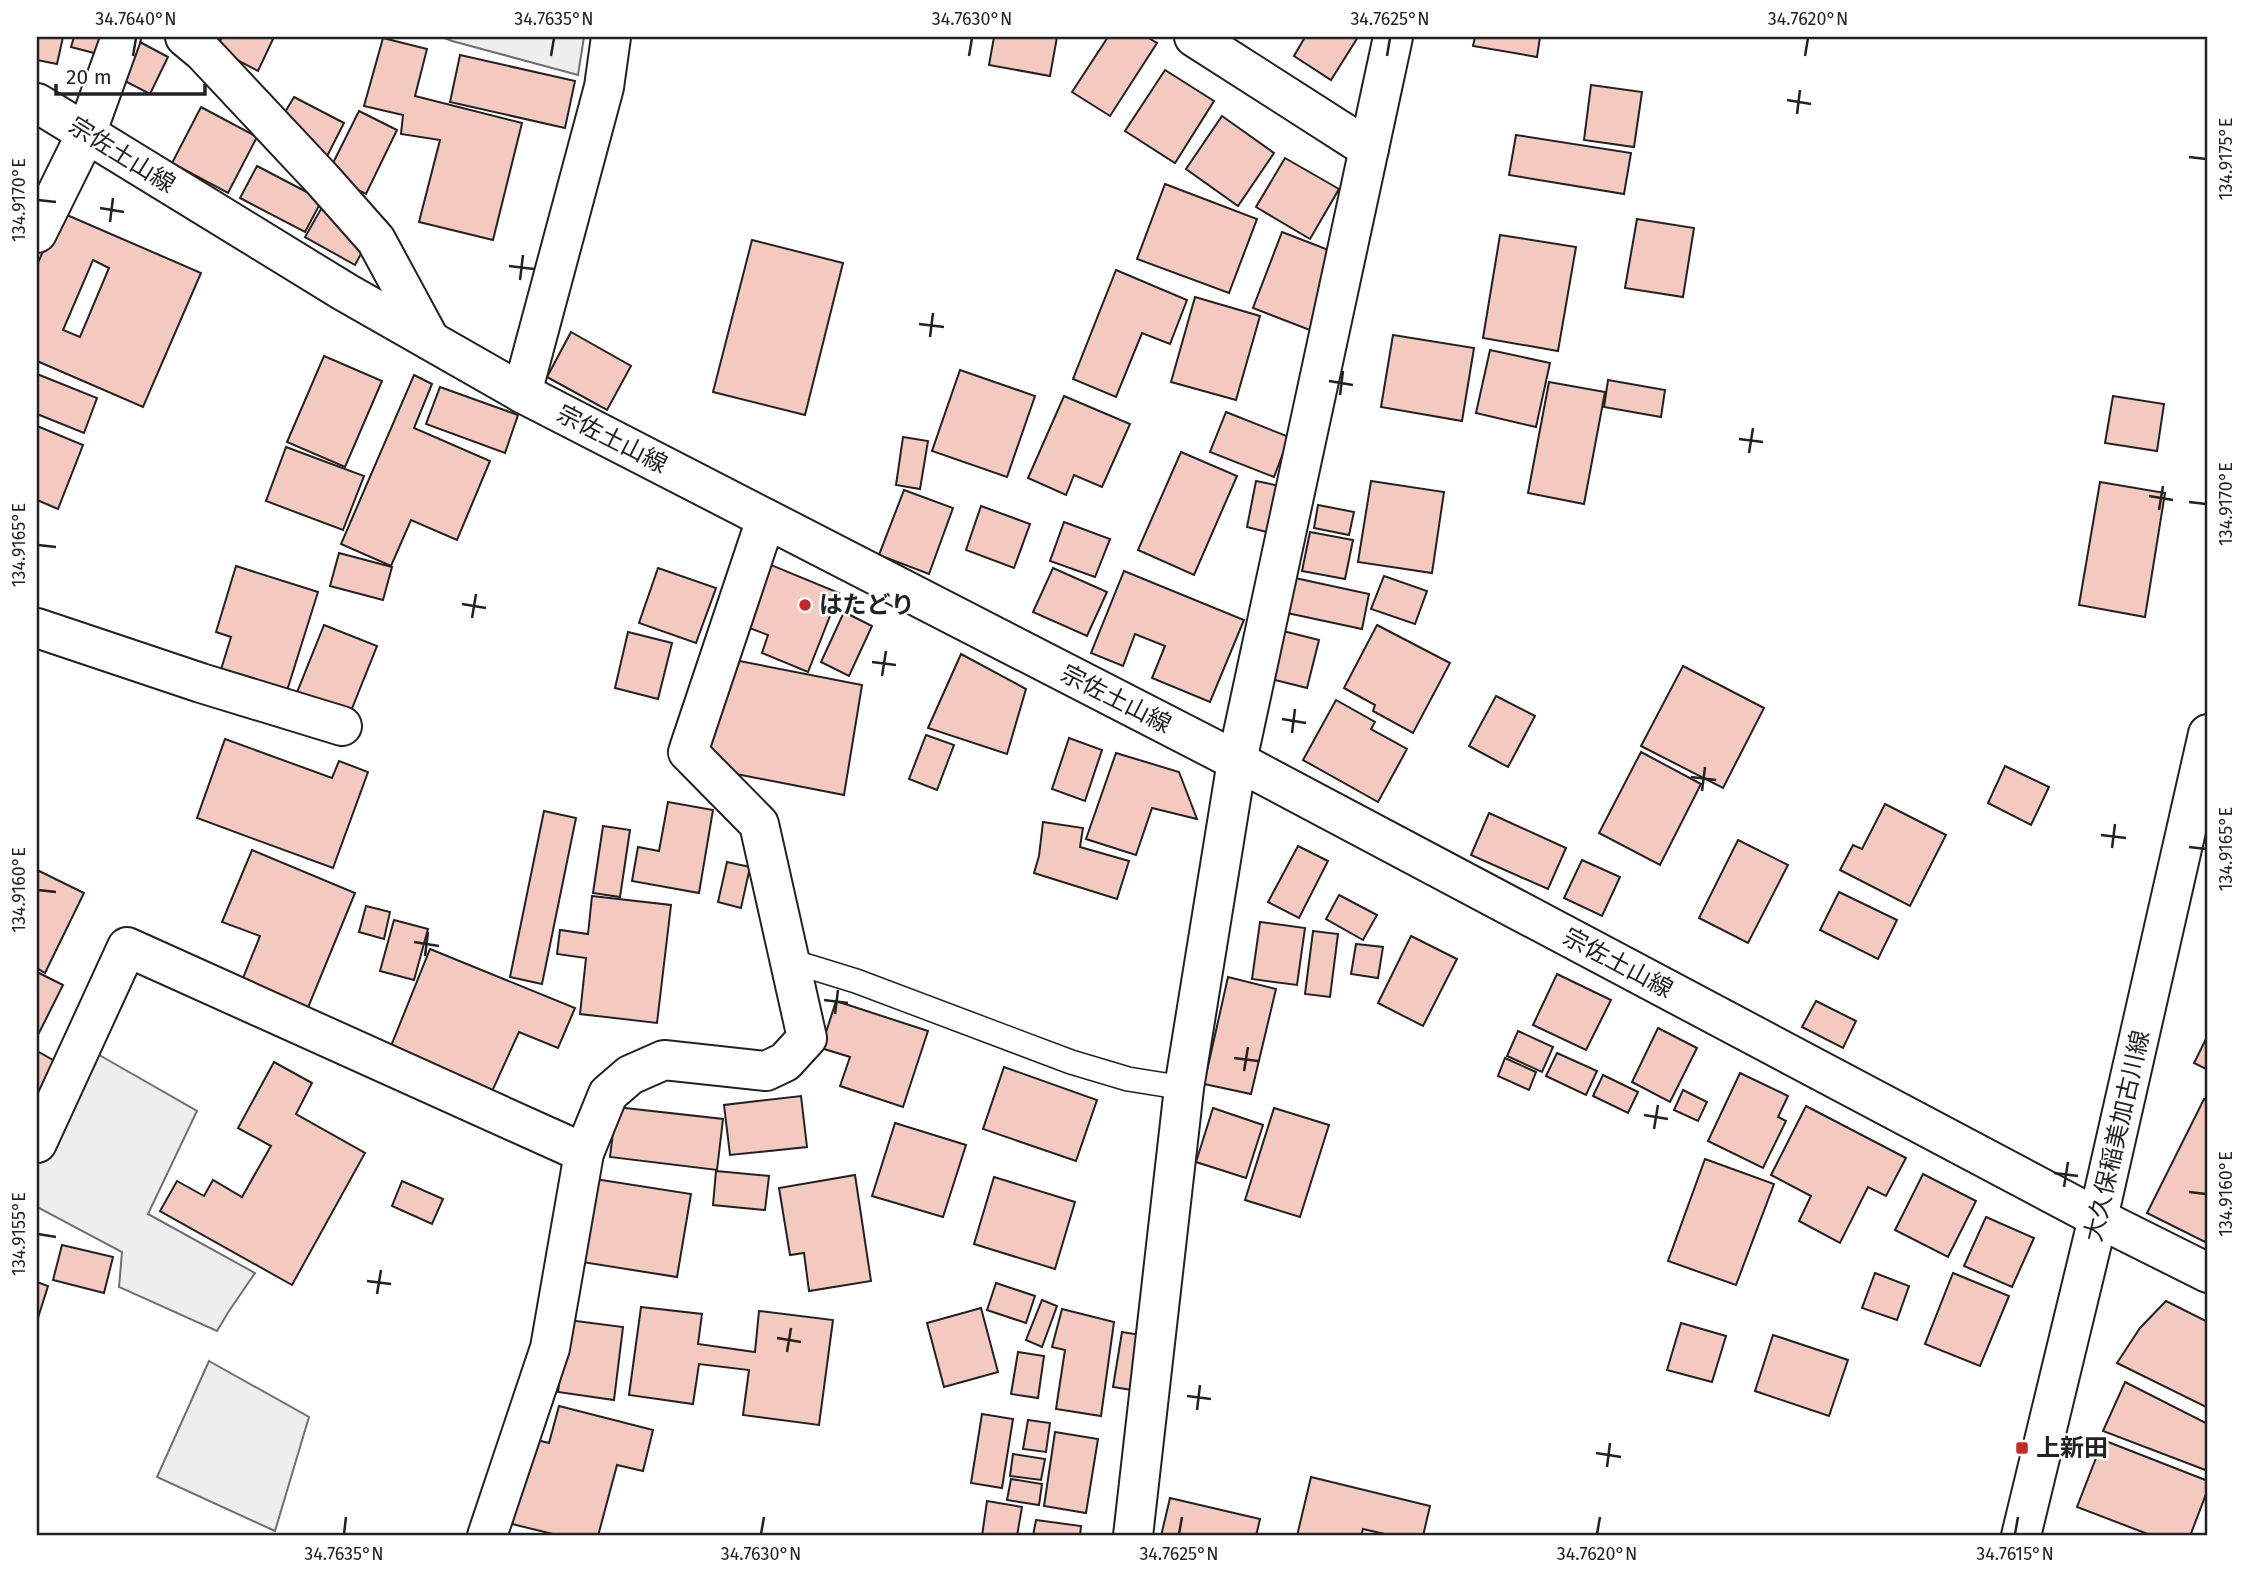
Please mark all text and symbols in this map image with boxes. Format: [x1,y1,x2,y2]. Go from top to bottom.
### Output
text: 34.7640°N [95,8,177,30]
text: 34.7635°N [514,8,594,30]
text: 34.7630°N [932,8,1012,30]
text: 34.7625°N [1350,8,1430,30]
text: 34.7620°N [1768,8,1848,30]
scale bar [56,52,205,96]
text: 20 m [66,64,112,90]
street label: 宗佐土山線 [64,111,180,199]
text: 134.9175°E [2215,118,2237,200]
text: 134.9170°E [8,158,30,242]
street label: 宗佐土山線 [552,399,672,479]
text: 134.9170°E [2215,462,2237,546]
text: 134.9165°E [8,503,30,587]
place label: はたどり [819,591,915,619]
marker: はたどり [797,597,813,613]
street label: 宗佐土山線 [1056,659,1176,739]
text: 134.9165°E [2215,807,2237,891]
text: 134.9160°E [8,847,30,933]
street label: 宗佐土山線 [1558,922,1678,1004]
street label: 大久保稲美加古川線 [2079,1028,2155,1244]
text: 134.9160°E [2215,1151,2237,1237]
text: 134.9155°E [8,1192,30,1276]
place label: 上新田 [2036,1434,2108,1462]
marker: 上新田 [2014,1440,2030,1456]
text: 34.7635°N [304,1543,384,1565]
text: 34.7630°N [721,1543,801,1565]
text: 34.7625°N [1139,1543,1219,1565]
text: 34.7620°N [1557,1543,1637,1565]
text: 34.7615°N [1976,1543,2054,1565]

